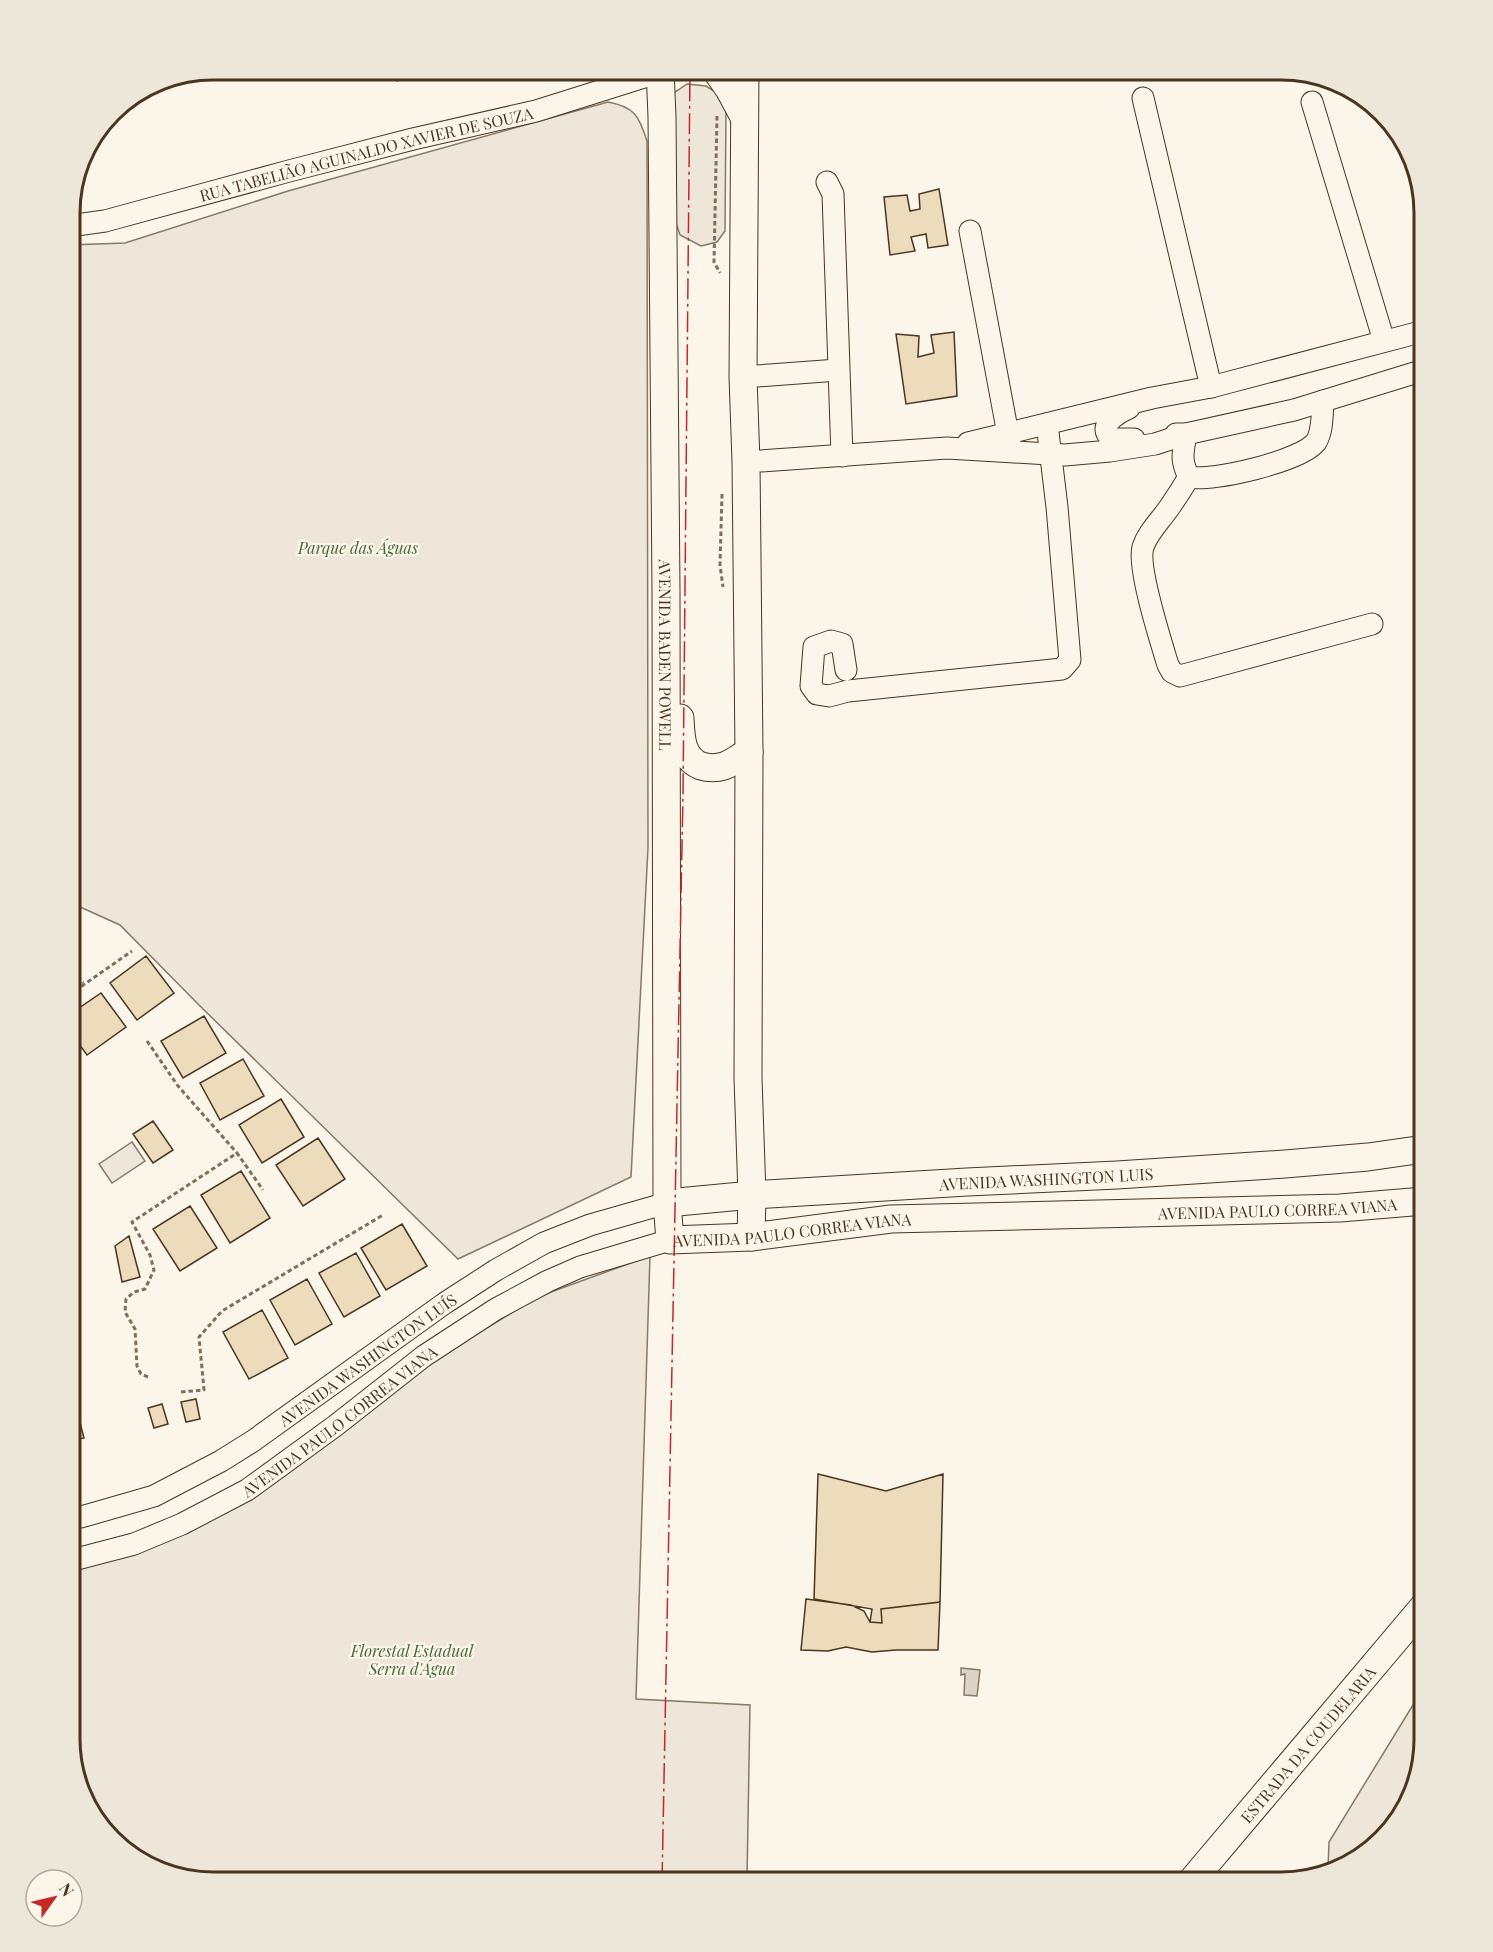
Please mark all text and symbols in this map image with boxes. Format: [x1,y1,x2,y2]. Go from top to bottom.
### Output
street label: RUA TABELIÃO AGUINALDO XAVIER DE SOUZA [197,101,536,205]
park label: Parque das Águas [297,537,418,558]
street label: AVENIDA BADEN POWELL [655,558,677,751]
street label: AVENIDA WASHINGTON LUIS [937,1162,1154,1194]
street label: AVENIDA PAULO CORREA VIANA [1156,1193,1399,1223]
street label: AVENIDA PAULO CORREA VIANA [672,1208,913,1250]
street label: AVENIDA WASHINGTON LUÍS [273,1288,460,1431]
street label: AVENIDA PAULO CORREA VIANA [237,1339,442,1502]
park label: Florestal Estadual Serra d'Água [350,1640,474,1679]
street label: ESTRADA DA COUDELARIA [1235,1660,1380,1827]
north arrow [24,1868,84,1928]
text: N [55,1879,79,1900]

